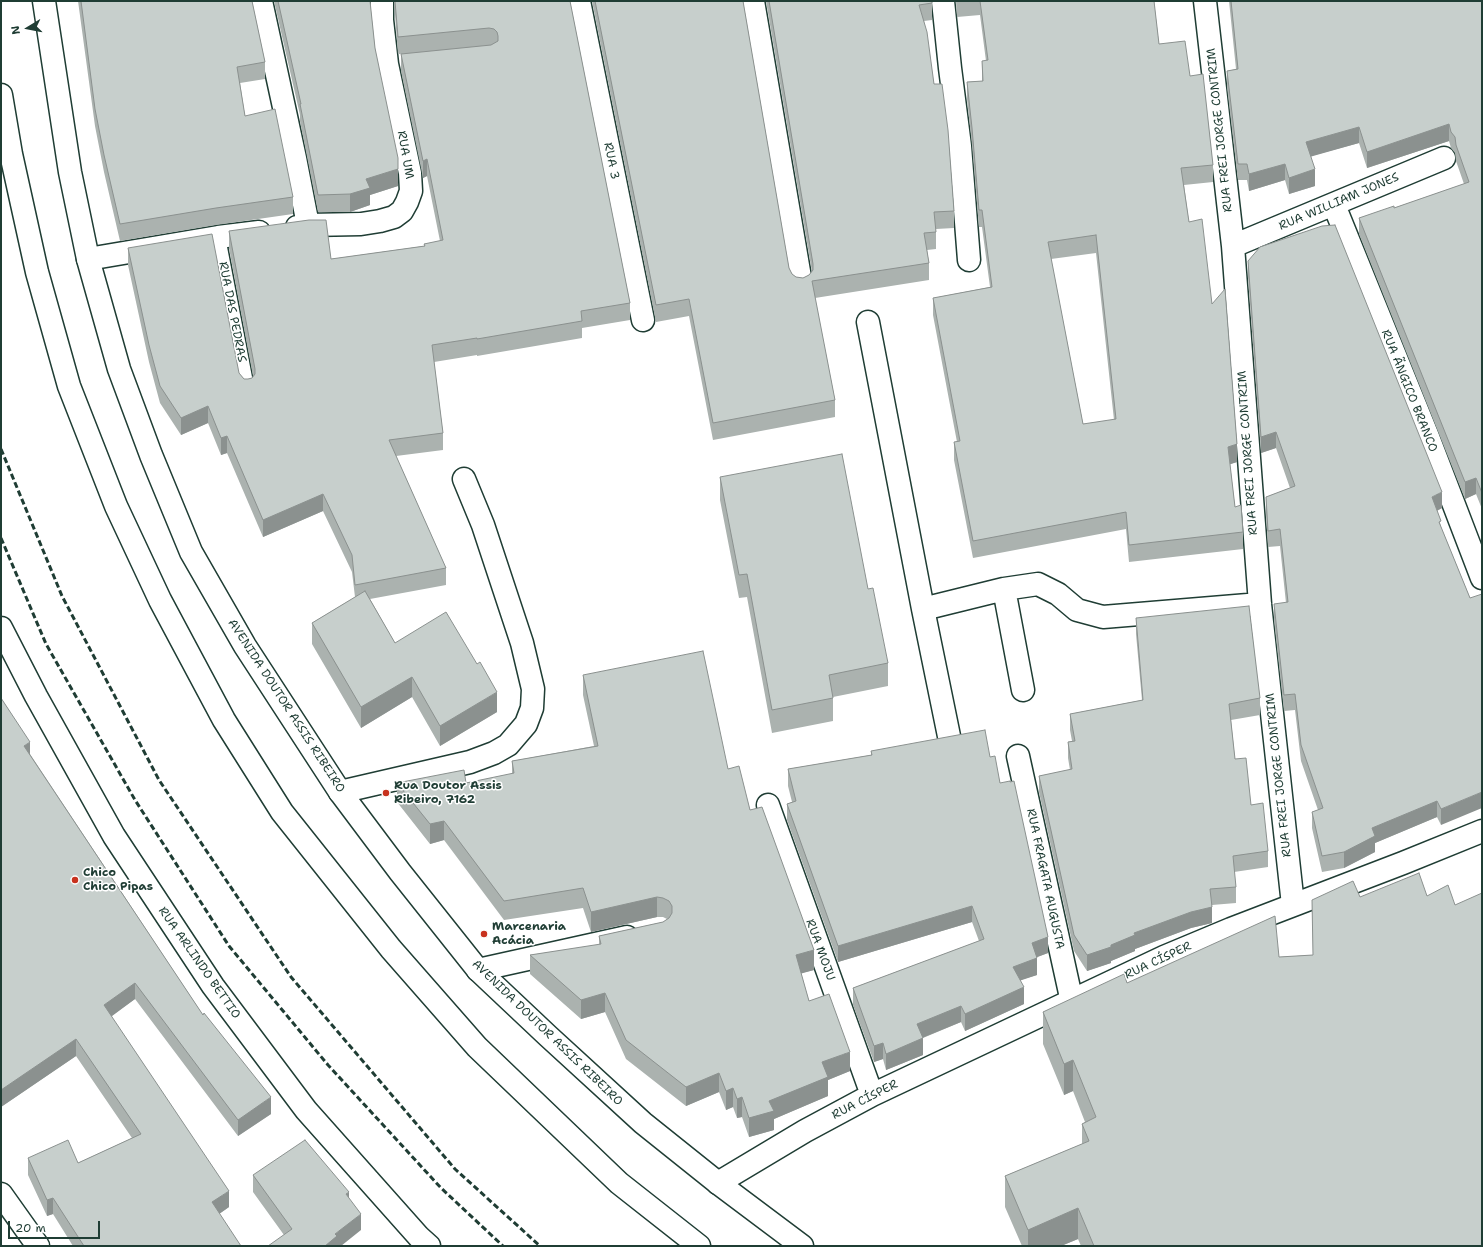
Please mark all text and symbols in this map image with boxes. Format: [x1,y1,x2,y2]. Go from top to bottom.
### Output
north arrow [8,8,48,48]
text: N [8,25,24,36]
street label: RUA FREI JORGE CONTRIM [1204,47,1236,213]
street label: RUA UM [394,130,416,180]
street label: RUA 3 [600,141,622,181]
street label: RUA WILLIAM JONES [1277,170,1401,234]
street label: RUA DAS PEDRAS [215,261,249,363]
street label: RUA ÃNGICO BRANCO [1378,328,1440,454]
street label: RUA FREI JORGE CONTRIM [1235,370,1261,536]
street label: AVENIDA DOUTOR ASSIS RIBEIRO [224,617,348,795]
street label: RUA FREI JORGE CONTRIM [1263,692,1295,858]
place label: Rua Doutor Assis Ribeiro, 7162 [394,779,502,807]
marker: Rua Doutor Assis Ribeiro, 7162 [381,788,391,798]
street label: RUA FRAGATA AUGUSTA [1023,807,1067,951]
place label: Chico Chico Pipas [83,866,153,894]
marker: Chico Chico Pipas [70,875,80,885]
street label: RUA ARLINDO BETTIO [155,904,243,1022]
street label: RUA MOJU [802,917,838,983]
place label: Marcenaria Acácia [492,920,566,948]
marker: Marcenaria Acácia [479,929,489,939]
street label: RUA CÍSPER [1122,939,1194,983]
street label: AVENIDA DOUTOR ASSIS RIBEIRO [469,957,625,1109]
street label: RUA CÍSPER [830,1077,900,1123]
scale bar [10,1213,102,1239]
text: 20 m [15,1220,46,1236]

